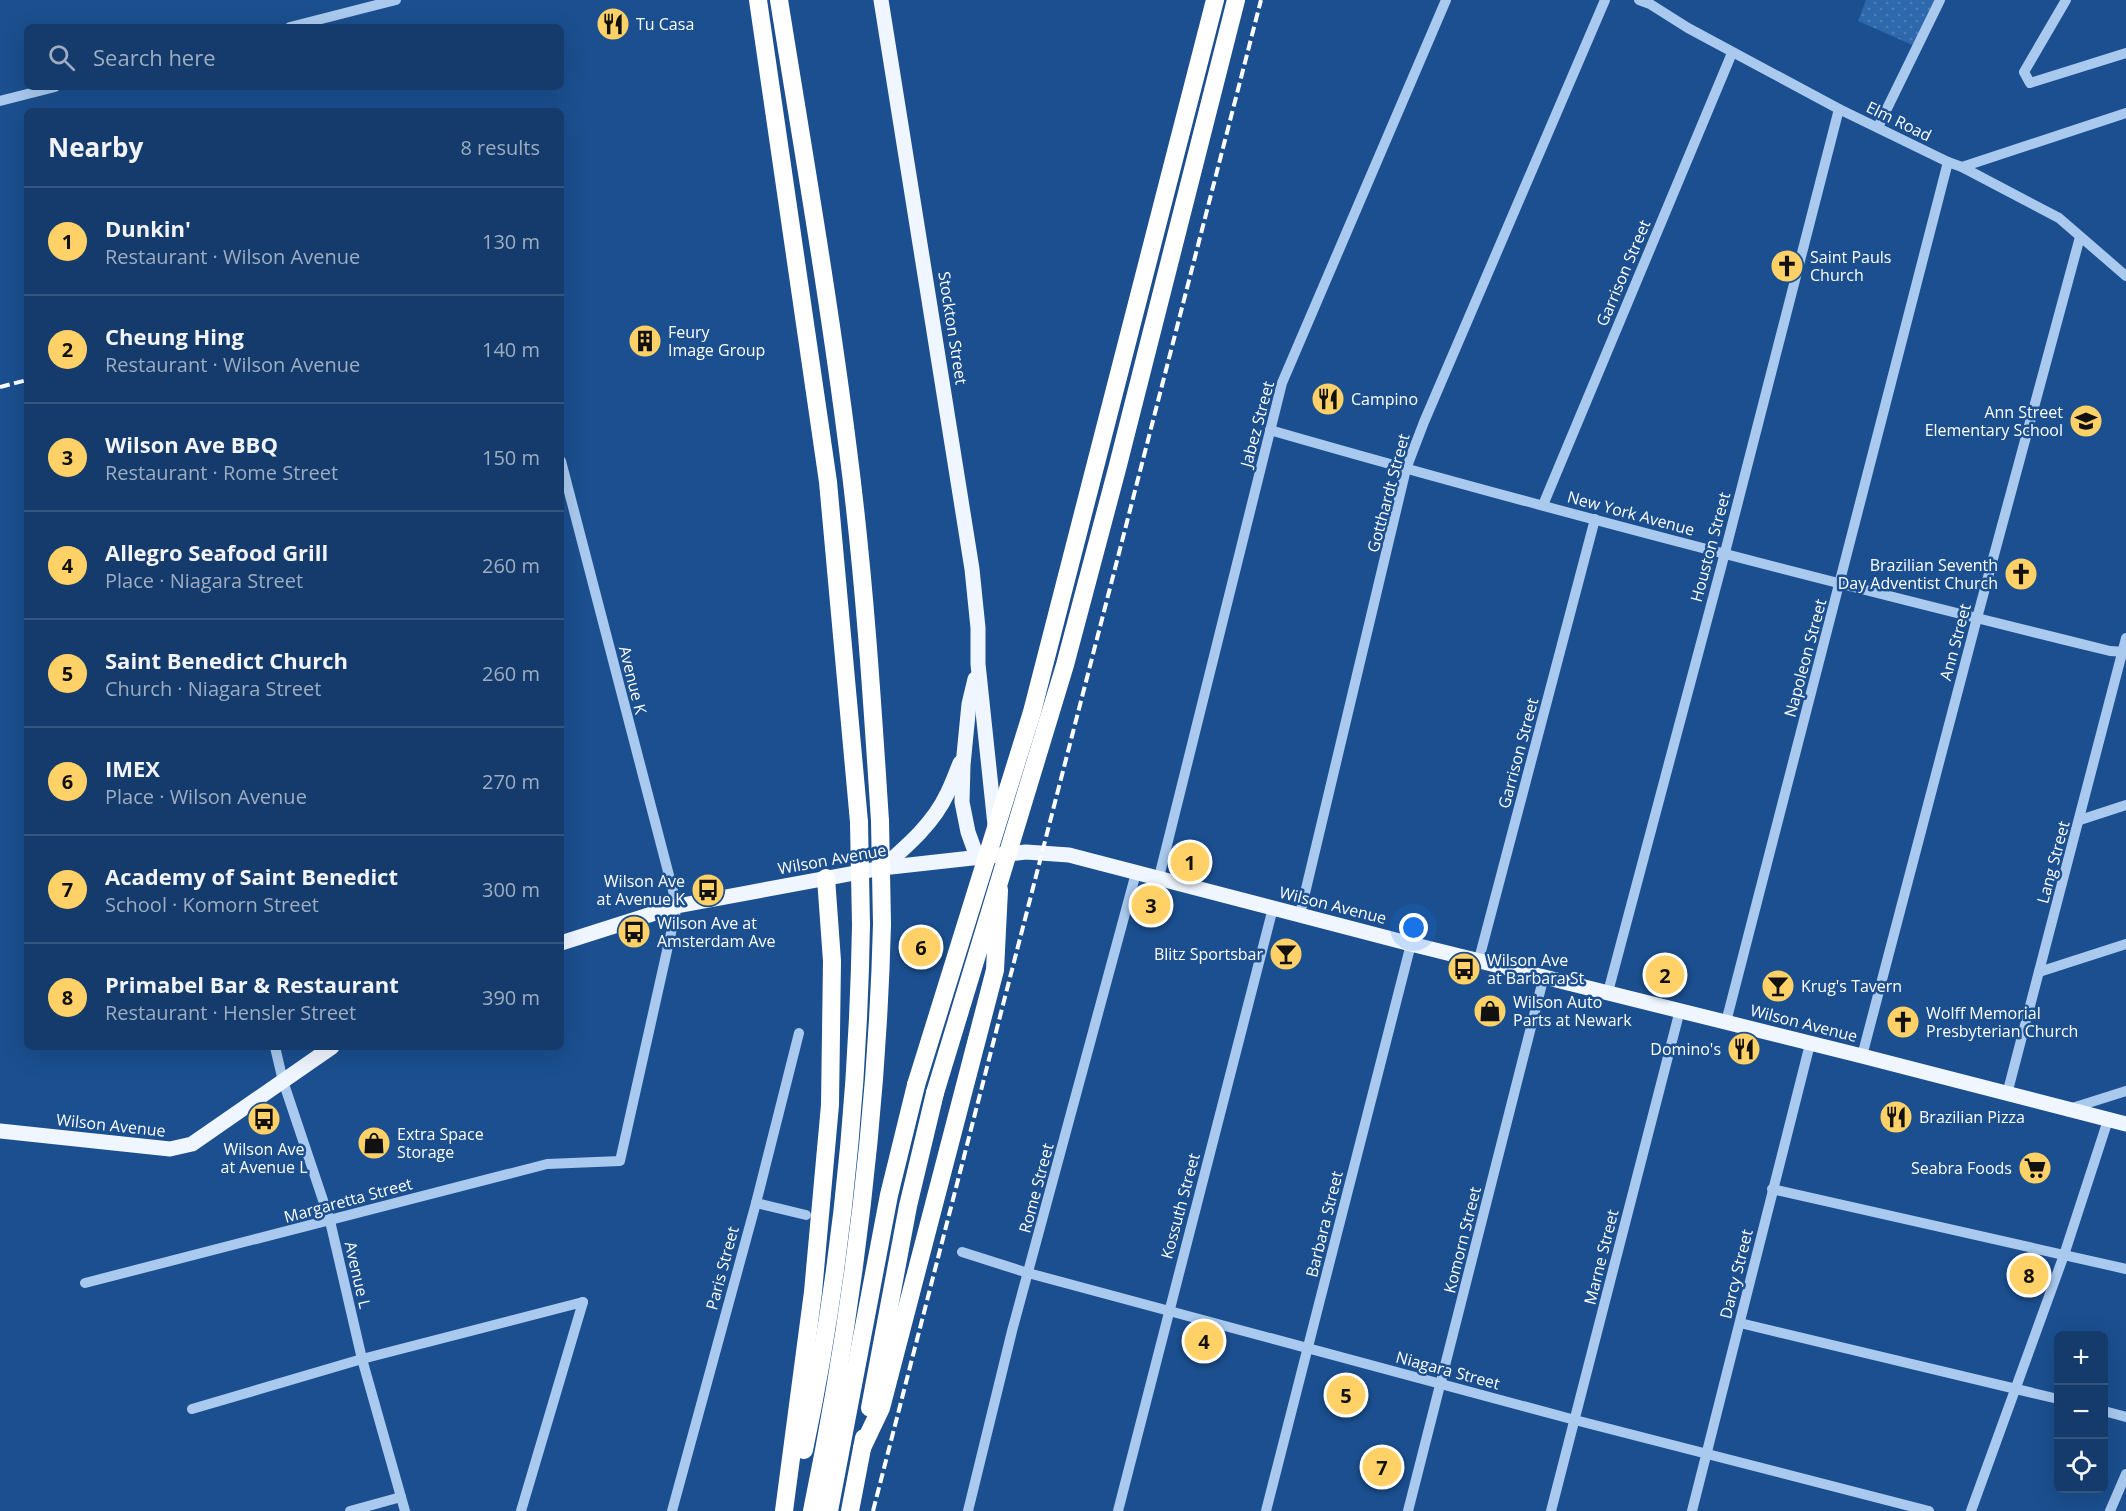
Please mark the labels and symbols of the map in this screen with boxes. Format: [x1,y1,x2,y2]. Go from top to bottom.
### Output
restaurant icon: Tu Casa [595,6,631,42]
place label: Tu Casa [636,13,694,35]
street label: Elm Road [1863,96,1935,146]
street label: Garrison Street [1591,216,1655,330]
place label: Saint Pauls Church [1810,246,1891,286]
church icon: Saint Pauls Church [1769,248,1805,284]
street label: Stockton Street [933,270,973,386]
place label: Feury Image Group [668,321,765,361]
building icon: Feury Image Group [627,323,663,359]
street label: Jabez Street [1234,378,1279,471]
restaurant icon: Campino [1310,381,1346,417]
place label: Campino [1351,388,1418,410]
place label: Ann Street Elementary School [1925,401,2063,441]
school or university icon: Ann Street Elementary School [2068,403,2104,439]
street label: Gotthardt Street [1362,431,1415,555]
street label: New York Avenue [1565,485,1697,541]
street label: Houston Street [1685,489,1735,604]
place label: Brazilian Seventh Day Adventist Church [1838,554,1998,594]
church icon: Brazilian Seventh Day Adventist Church [2003,556,2039,592]
street label: Napoleon Street [1779,596,1831,720]
street label: Ann Street [1934,601,1976,683]
street label: Avenue K [614,644,652,717]
street label: Garrison Street [1493,695,1543,811]
street label: Lang Street [2031,818,2075,906]
street label: Wilson Avenue [776,839,888,879]
pin: 1 [1170,840,1210,884]
place label: Wilson Ave at Avenue K [597,870,685,910]
bus stop icon: Wilson Ave at Avenue K [690,872,726,908]
street label: Wilson Avenue [1277,881,1389,929]
pin: 3 [1132,882,1170,928]
place label: Wilson Ave at Amsterdam Ave [657,912,776,952]
your location [1399,913,1428,942]
bus stop icon: Wilson Ave at Amsterdam Ave [616,914,652,950]
pin: 6 [902,924,940,970]
bar icon: Blitz Sportsbar [1268,936,1304,972]
place label: Blitz Sportsbar [1154,943,1263,965]
place label: Wilson Ave at Barbara St [1487,949,1585,989]
bus stop icon: Wilson Ave at Barbara St [1446,951,1482,987]
pin: 2 [1646,952,1684,998]
bar icon: Krug's Tavern [1760,968,1796,1004]
place label: Krug's Tavern [1801,975,1902,997]
place label: Wilson Auto Parts at Newark [1513,991,1632,1031]
shop icon: Wilson Auto Parts at Newark [1472,993,1508,1029]
street label: Wilson Avenue [1748,999,1860,1047]
place label: Wolff Memorial Presbyterian Church [1926,1002,2078,1042]
church icon: Wolff Memorial Presbyterian Church [1885,1004,1921,1040]
restaurant icon: Domino's [1726,1031,1762,1067]
place label: Domino's [1650,1038,1721,1060]
restaurant icon: Brazilian Pizza [1878,1099,1914,1135]
bus stop icon: Wilson Ave at Avenue L [246,1101,282,1137]
place label: Brazilian Pizza [1919,1106,2025,1128]
street label: Wilson Avenue [55,1108,167,1142]
place label: Extra Space Storage [397,1123,484,1163]
shop icon: Extra Space Storage [356,1125,392,1161]
place label: Wilson Ave at Avenue L [221,1138,307,1178]
street label: Rome Street [1013,1140,1059,1235]
street label: Kossuth Street [1155,1150,1205,1261]
supermarket icon: Seabra Foods [2017,1150,2053,1186]
place label: Seabra Foods [1911,1157,2012,1179]
street label: Barbara Street [1300,1168,1348,1279]
street label: Margaretta Street [281,1172,415,1228]
street label: Komorn Street [1438,1184,1486,1296]
street label: Marne Street [1579,1207,1624,1307]
street label: Paris Street [700,1224,744,1312]
street label: Darcy Street [1714,1227,1758,1321]
street label: Avenue L [340,1239,376,1311]
pin: 8 [2010,1252,2048,1298]
pin: 4 [1184,1318,1224,1364]
street label: Niagara Street [1394,1346,1503,1395]
pin: 5 [1326,1372,1366,1418]
pin: 7 [1362,1444,1402,1490]

